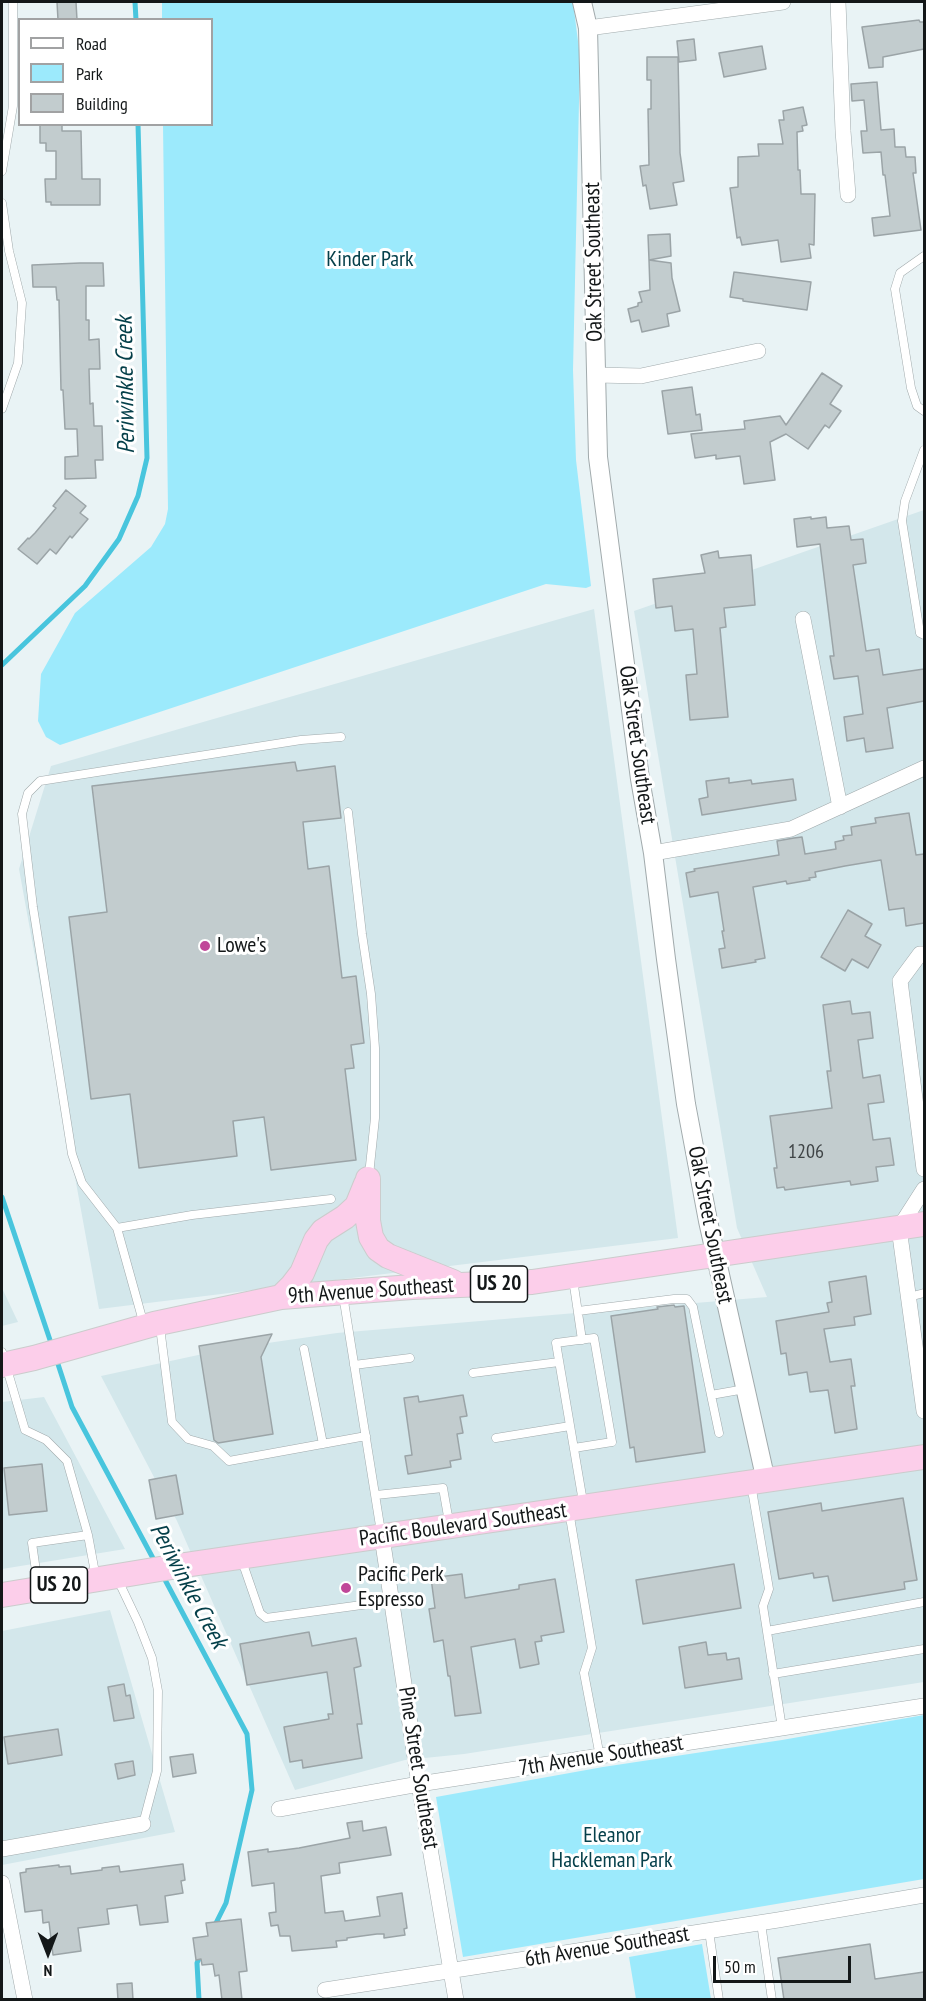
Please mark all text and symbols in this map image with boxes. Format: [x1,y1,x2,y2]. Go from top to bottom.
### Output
legend [18,18,213,126]
text: Road [76,32,107,55]
text: Park [76,62,103,85]
text: Building [76,92,128,115]
street label: Oak Street Southeast [579,182,609,342]
park label: Kinder Park [326,247,414,273]
water label: Periwinkle Creek [110,316,142,454]
street label: Oak Street Southeast [613,664,661,826]
place label: Lowe's [217,933,266,959]
marker: Lowe's [198,939,212,953]
house number: 1206 [788,1140,824,1164]
street label: Oak Street Southeast [682,1144,738,1306]
road number: US 20 [470,1266,528,1302]
street label: 9th Avenue Southeast [287,1272,455,1310]
street label: Pacific Boulevard Southeast [358,1497,568,1553]
water label: Periwinkle Creek [143,1518,233,1654]
place label: Pacific Perk Espresso [358,1562,444,1614]
road number: US 20 [31,1567,88,1603]
marker: Pacific Perk Espresso [339,1581,353,1595]
street label: Pine Street Southeast [392,1685,444,1851]
street label: 7th Avenue Southeast [517,1730,685,1782]
park label: Eleanor Hackleman Park [551,1823,673,1874]
street label: 6th Avenue Southeast [523,1921,691,1973]
north arrow [18,1923,78,1983]
scale bar [716,1944,854,1982]
text: 50 m [724,1955,756,1978]
text: N [44,1961,52,1981]

